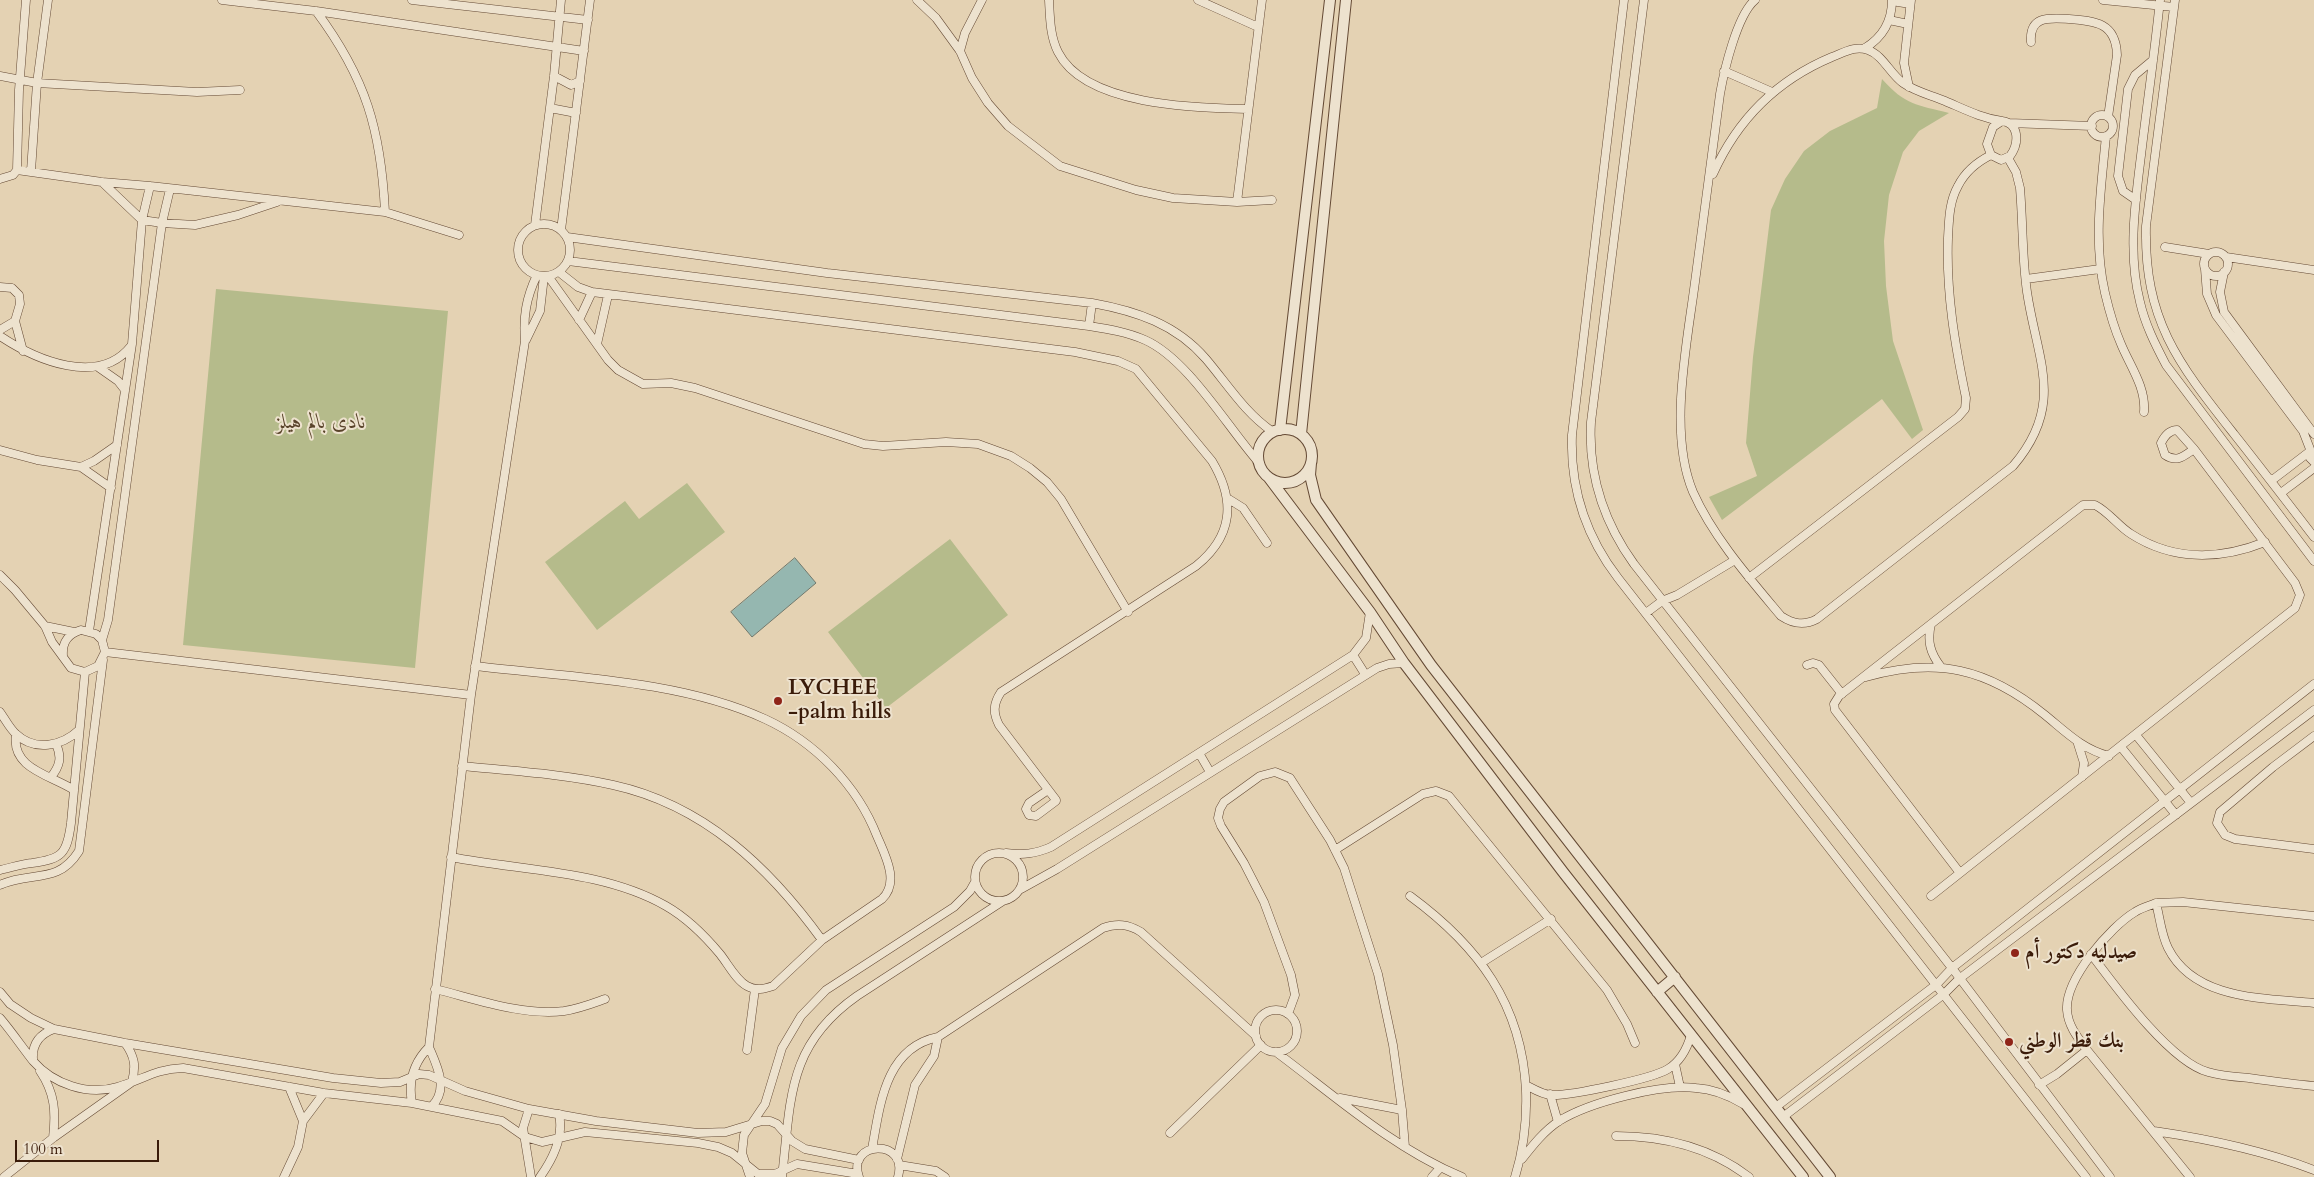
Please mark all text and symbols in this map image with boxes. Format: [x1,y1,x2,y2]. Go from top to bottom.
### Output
park label: نادى بالم هيلز [276,410,366,436]
place label: LYCHEE -palm hills [788,676,891,726]
marker: LYCHEE -palm hills [772,695,784,707]
place label: صيدليه دكتور أم [2025,940,2137,966]
marker: صيدليه دكتور أم [2009,947,2021,959]
place label: بنك قطر الوطني [2019,1029,2124,1055]
marker: بنك قطر الوطني [2003,1036,2015,1048]
scale bar [18,1130,161,1162]
text: 100 m [23,1139,63,1159]

